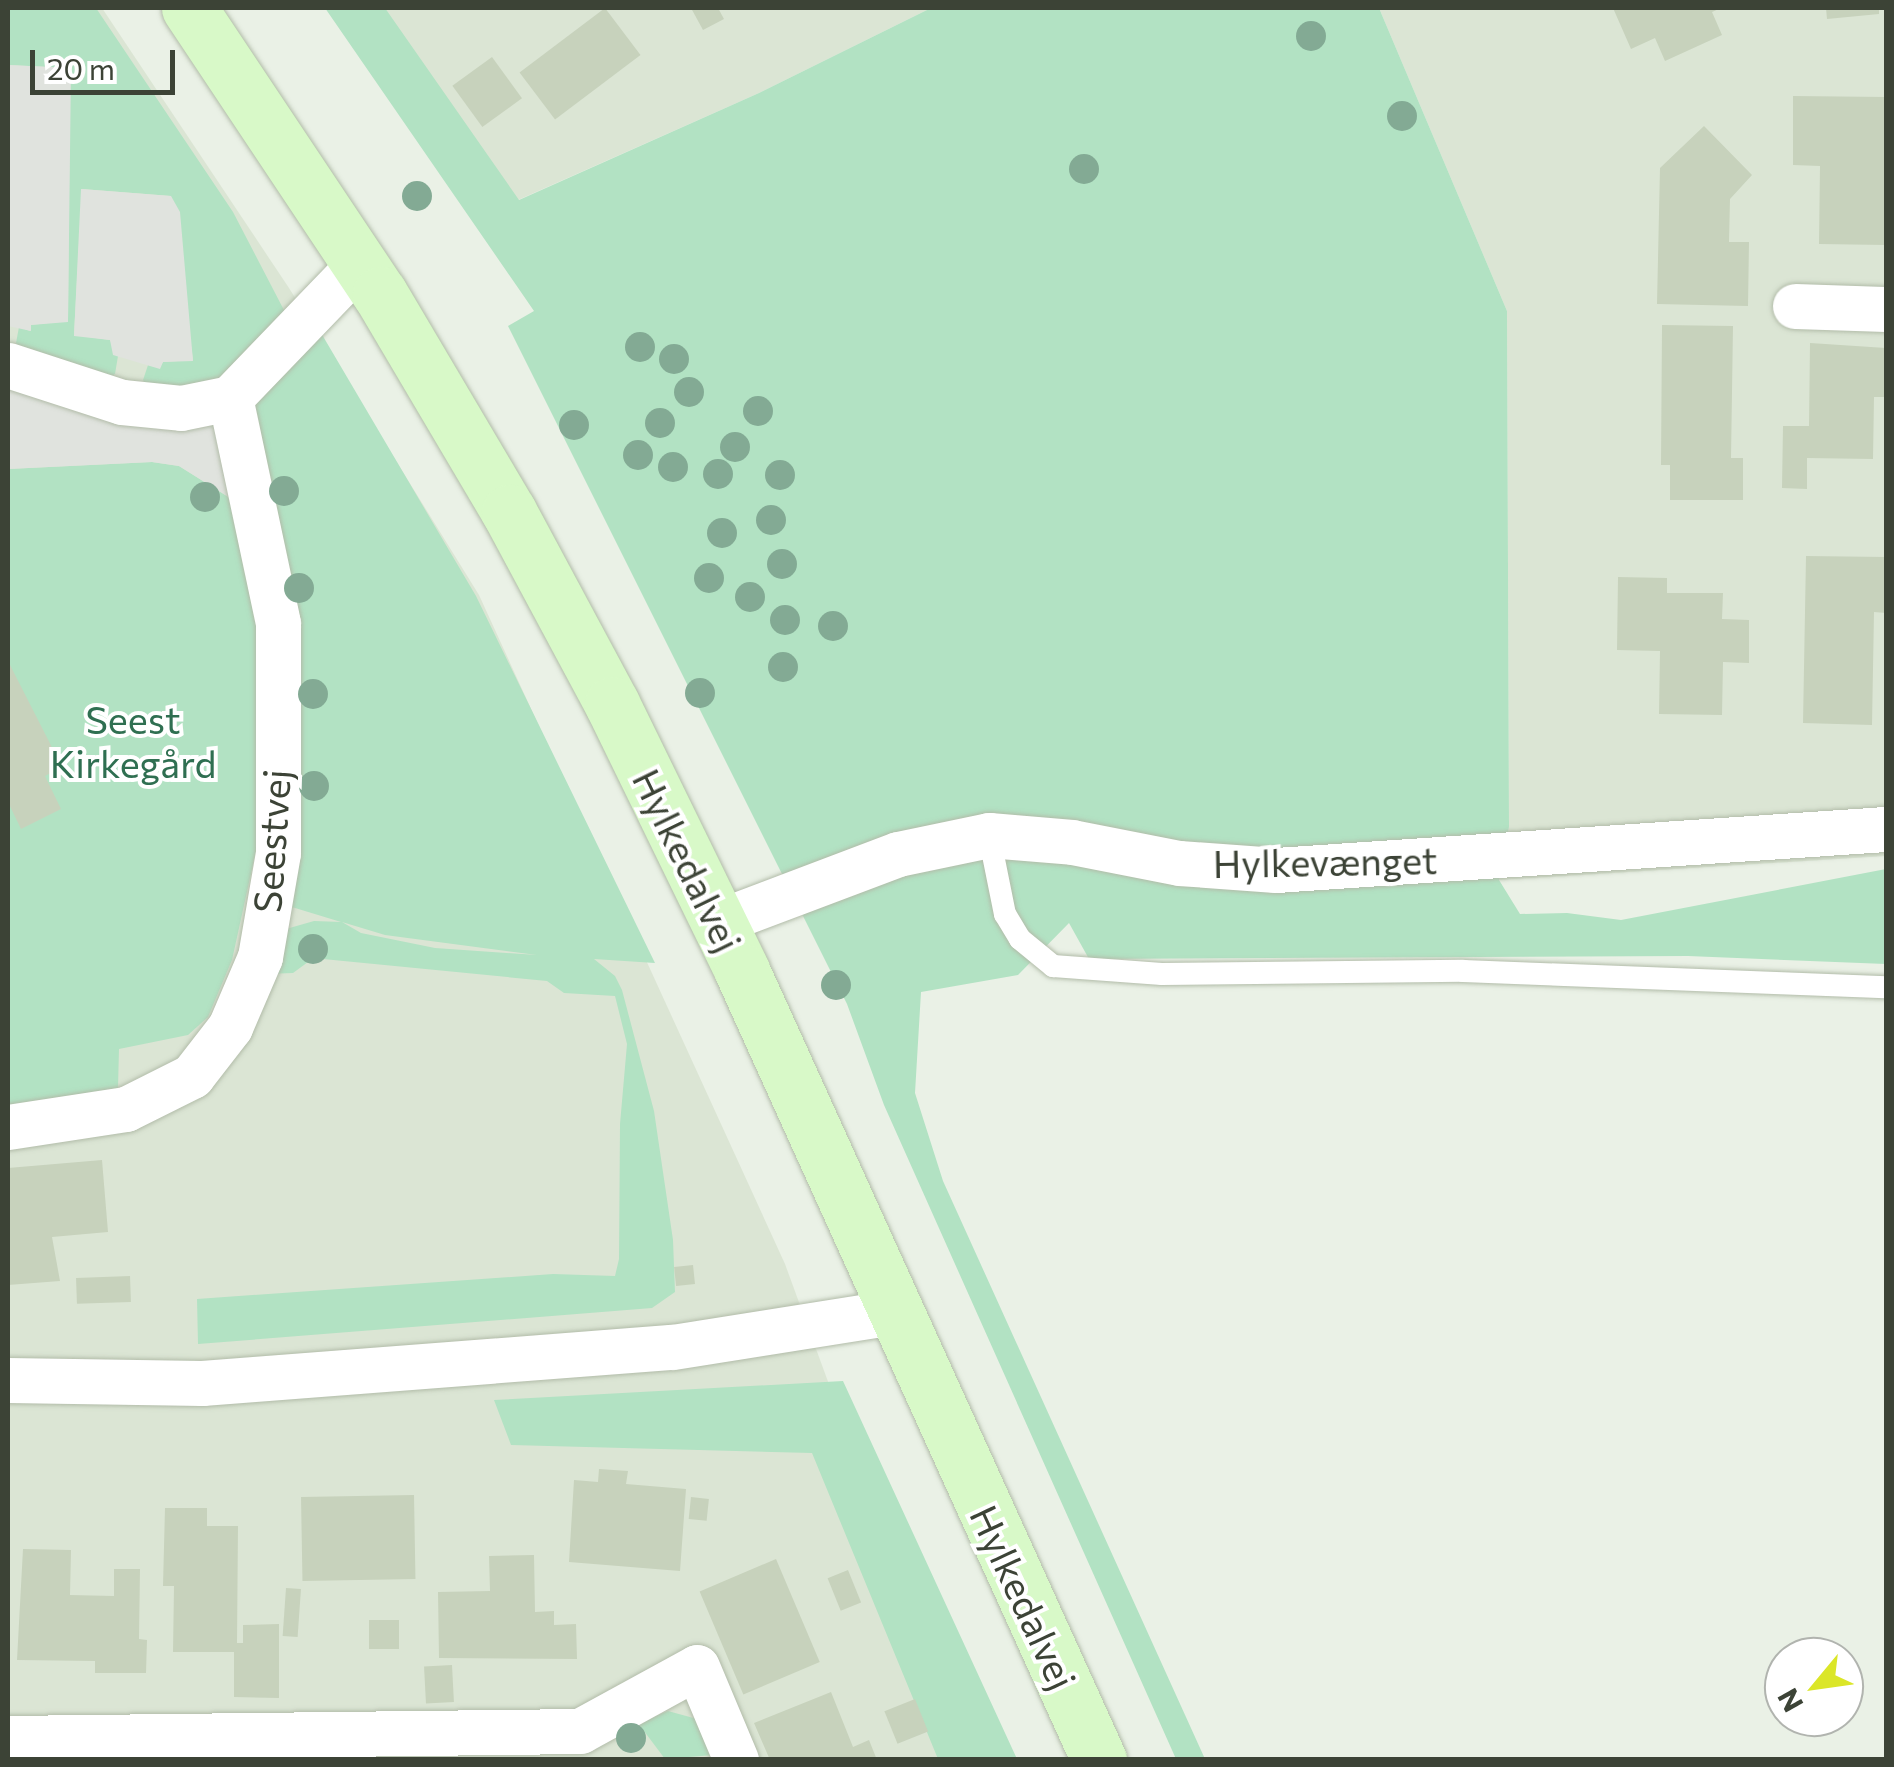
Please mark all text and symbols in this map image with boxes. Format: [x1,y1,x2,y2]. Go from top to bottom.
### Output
scale bar [35,30,180,92]
text: 20 m [47,49,115,86]
park label: Seest Kirkegård [50,696,216,786]
street label: Hylkedalvej [624,761,752,959]
street label: Seestvej [243,768,299,914]
street label: Hylkevænget [1212,836,1438,886]
street label: Hylkedalvej [962,1498,1086,1696]
north arrow [1764,1637,1864,1737]
text: N [1770,1683,1809,1718]

